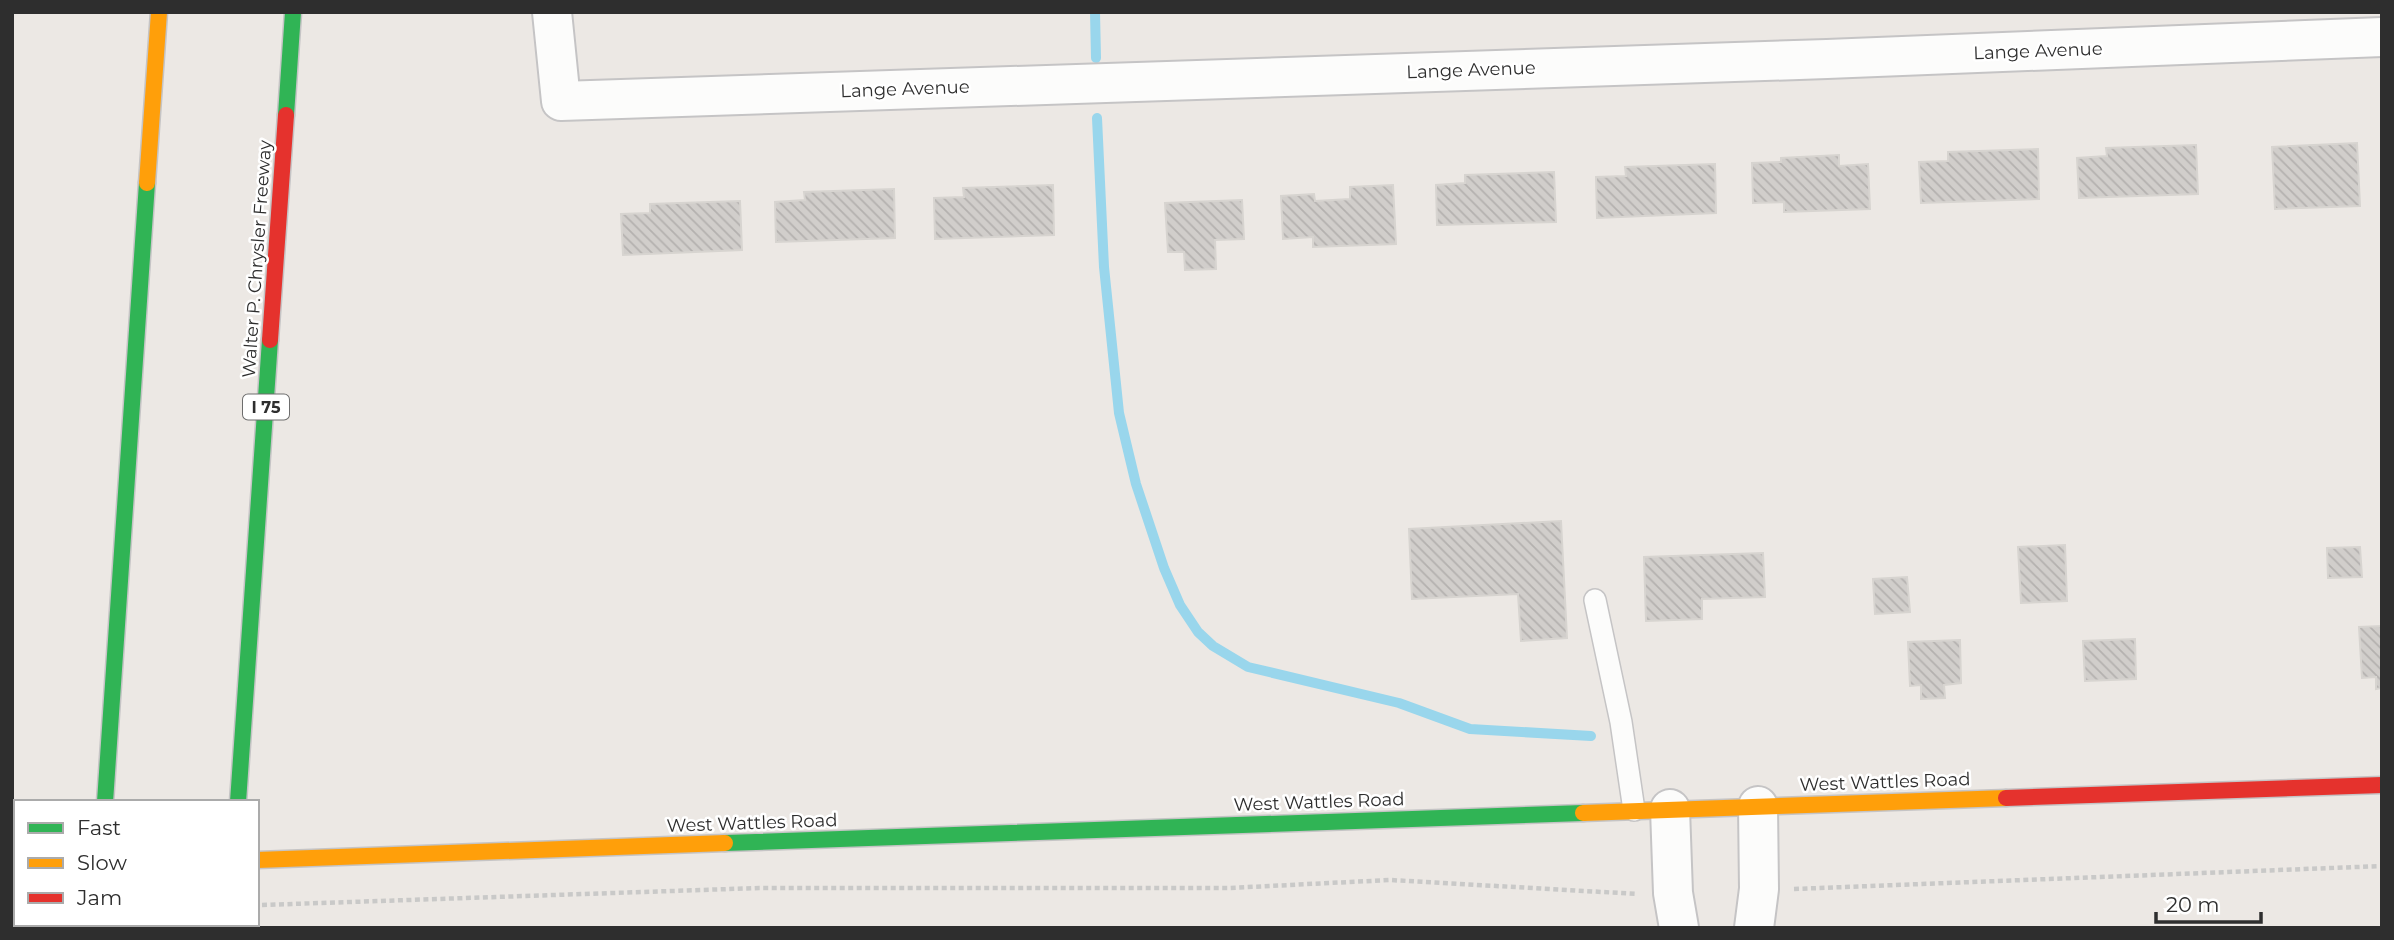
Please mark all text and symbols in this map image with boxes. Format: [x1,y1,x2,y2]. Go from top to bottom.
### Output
street label: Lange Avenue [1973,38,2103,64]
street label: Lange Avenue [1406,57,1536,83]
street label: Lange Avenue [840,76,970,102]
street label: Walter P. Chrysler Freeway [238,139,276,379]
road number: I 75 [243,394,289,420]
street label: West Wattles Road [1799,768,1971,796]
street label: West Wattles Road [1233,788,1405,816]
legend [14,800,259,926]
street label: West Wattles Road [666,809,838,837]
text: Fast [77,815,121,840]
text: Slow [77,850,127,875]
scale bar [2156,880,2261,924]
text: Jam [76,885,122,910]
text: 20 m [2166,892,2220,917]

